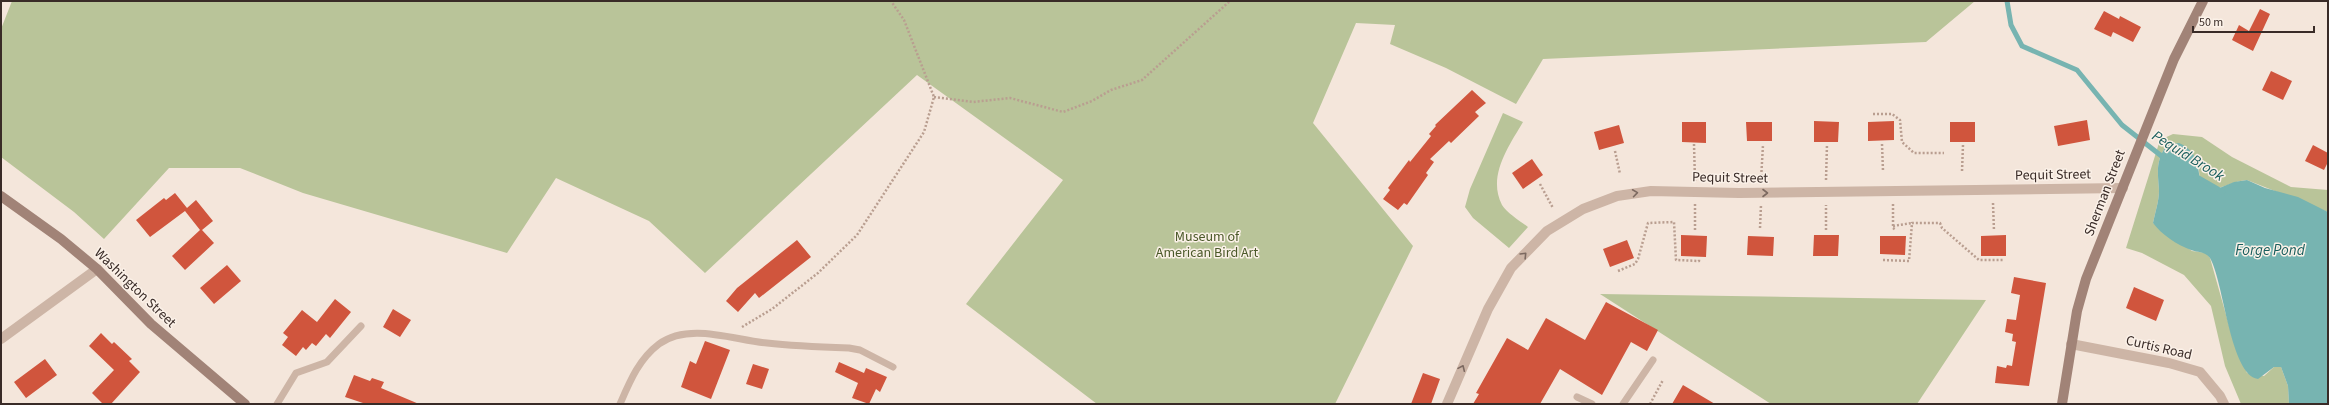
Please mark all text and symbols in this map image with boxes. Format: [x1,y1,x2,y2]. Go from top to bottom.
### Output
scale bar [2193,8,2314,34]
text: 50 m [2199,14,2223,31]
water label: Pequid Brook [2148,125,2229,187]
street label: Sherman Street [2079,147,2131,239]
street label: Pequit Street [2015,164,2091,186]
street label: Pequit Street [1692,167,1768,189]
one-way arrow [1632,189,1638,198]
one-way arrow [1762,189,1768,197]
park label: Museum of American Bird Art [1156,227,1258,263]
water label: Forge Pond [2235,240,2306,261]
street label: Washington Street [90,244,181,333]
one-way arrow [1519,252,1527,260]
street label: Curtis Road [2124,331,2194,365]
one-way arrow [1457,365,1465,373]

